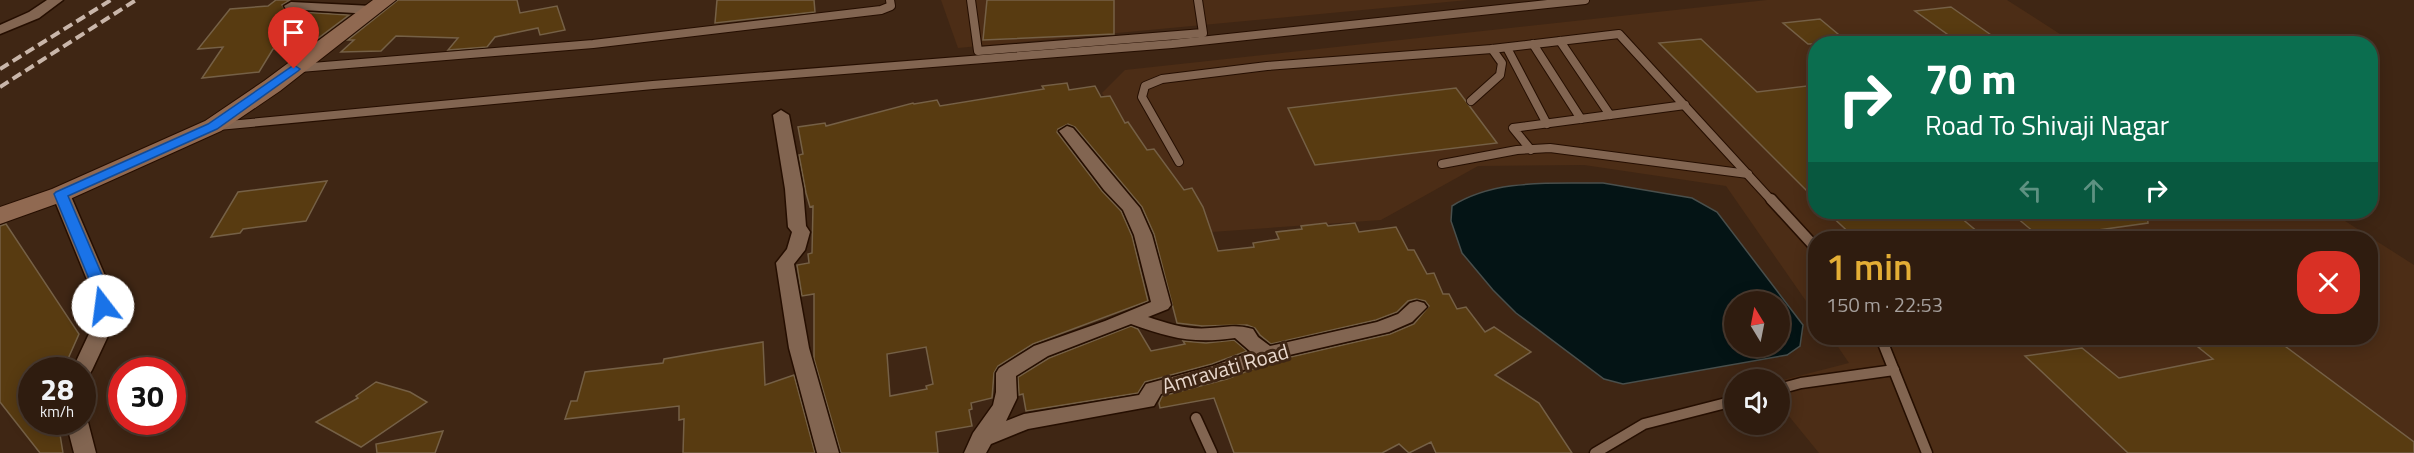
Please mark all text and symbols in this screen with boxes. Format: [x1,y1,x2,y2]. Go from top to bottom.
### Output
pin [268,7,319,69]
icon: arrive [277,16,310,49]
text: 70 m [1925,46,2017,110]
icon: right [1826,60,1904,138]
text: Road To Shivaji Nagar [1925,104,2169,145]
icon: left [2014,174,2047,207]
icon: ahead [2077,174,2110,207]
icon: right [2140,174,2173,207]
text: 1 min [1826,239,1913,294]
button: close [2297,251,2360,314]
position arrow [71,274,135,338]
text: 150 m · 22:53 [1826,289,1943,320]
north arrow [1724,291,1790,357]
map controls [1724,291,1790,435]
street label: Amravati Road [1158,335,1292,401]
speed limit sign: 30 [108,357,186,435]
text: 28 [40,366,74,412]
button: sound [1724,369,1790,435]
text: km/h [40,400,74,423]

